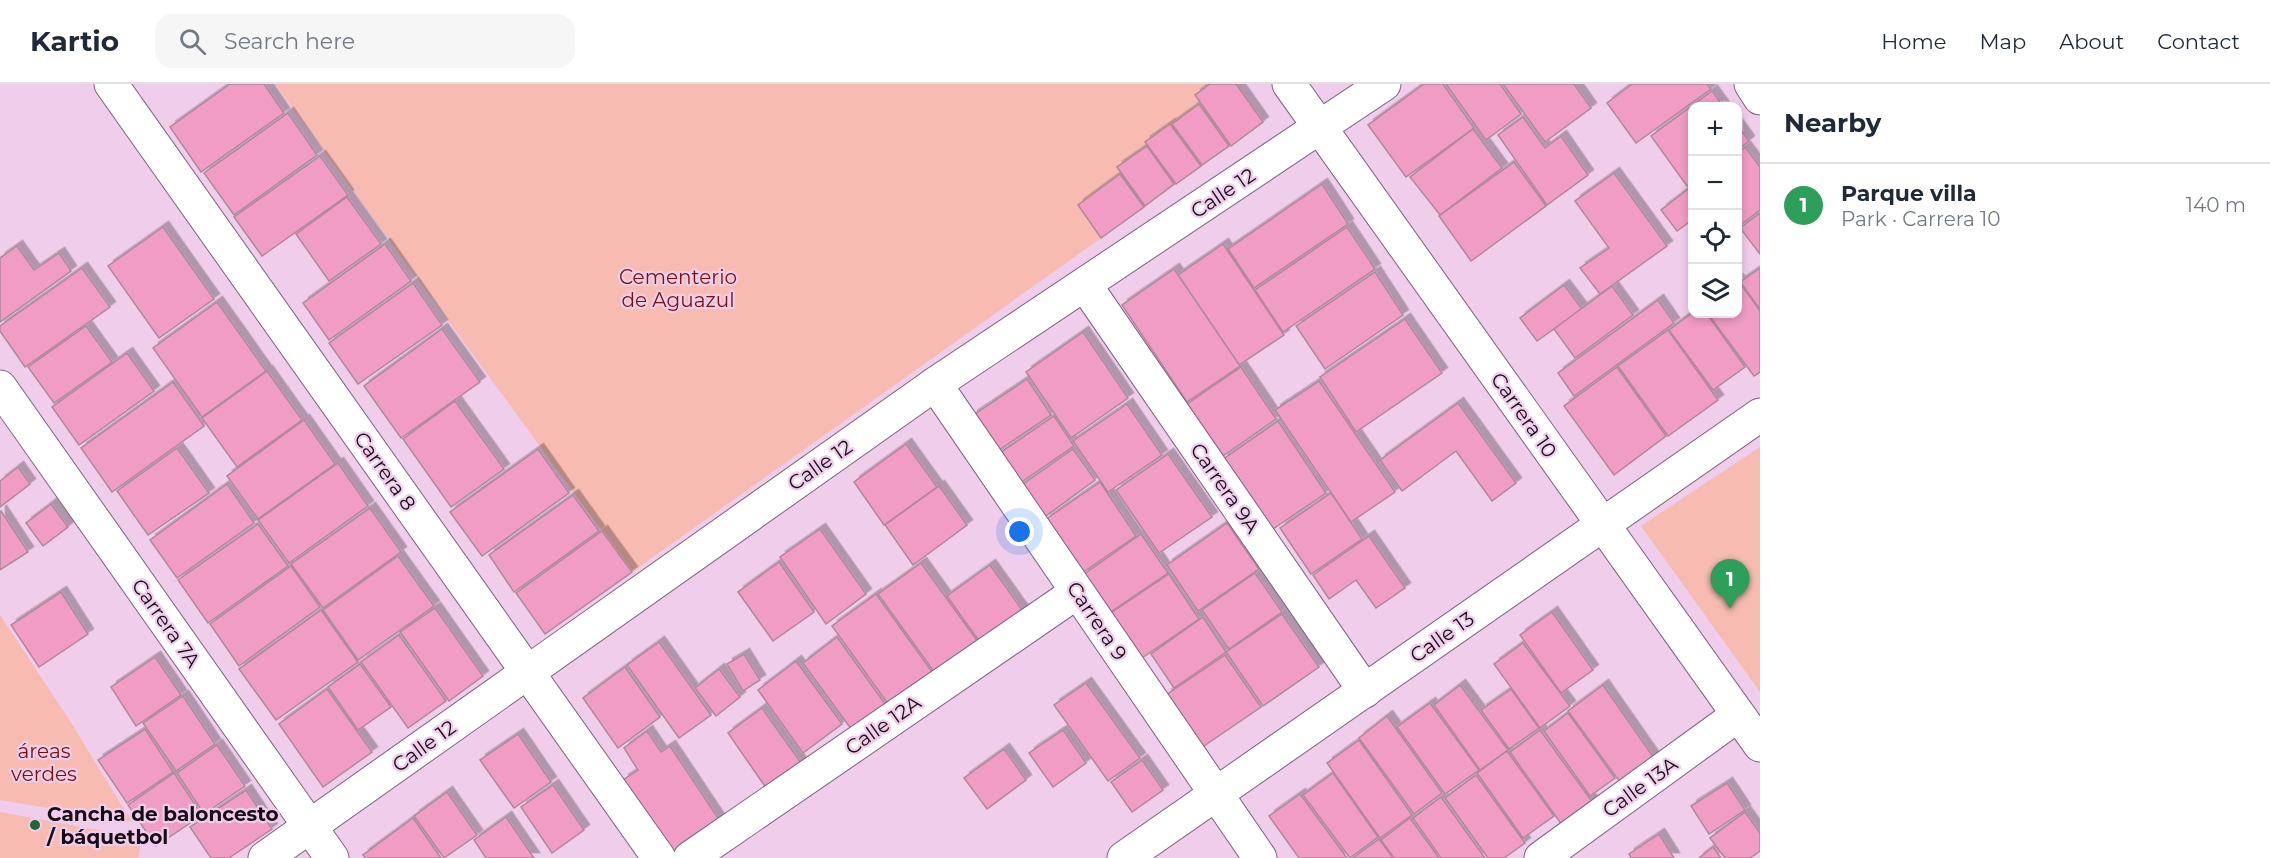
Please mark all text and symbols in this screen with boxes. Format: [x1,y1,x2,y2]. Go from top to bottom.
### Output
search box [155,14,575,68]
text: Kartio [30,24,119,58]
icon: search [176,25,209,58]
text: Search here [224,28,355,55]
text: Home [1881,29,1946,54]
text: Map [1979,29,2026,54]
text: About [2059,29,2124,54]
text: Contact [2157,29,2240,54]
map controls [1688,102,1742,318]
button: + [1688,102,1742,156]
text: Nearby [1784,107,1881,139]
button: − [1688,156,1742,210]
street label: Calle 12 [1186,163,1260,223]
text: Parque villa [1841,180,1977,207]
text: 1 [1800,193,1807,217]
text: 140 m [2186,193,2246,217]
text: Park · Carrera 10 [1841,207,2000,231]
button: locate [1688,210,1742,264]
button: layers [1688,264,1742,318]
park label: Cementerio de Aguazul [619,265,737,312]
street label: Carrera 10 [1486,368,1562,462]
street label: Carrera 8 [349,427,421,515]
street label: Calle 12 [783,434,857,496]
street label: Carrera 9A [1185,438,1265,538]
your location [1005,517,1034,546]
pin: 1 [1710,560,1750,609]
street label: Carrera 7A [127,574,206,672]
street label: Carrera 9 [1062,577,1132,665]
street label: Calle 13 [1405,606,1479,668]
street label: Calle 12A [841,690,926,760]
street label: Calle 12 [388,715,460,777]
park label: áreas verdes [11,739,77,786]
street label: Calle 13A [1598,751,1683,822]
place label: Cancha de baloncesto / báquetbol [46,802,279,849]
marker: Cancha de baloncesto / báquetbol [28,818,42,832]

